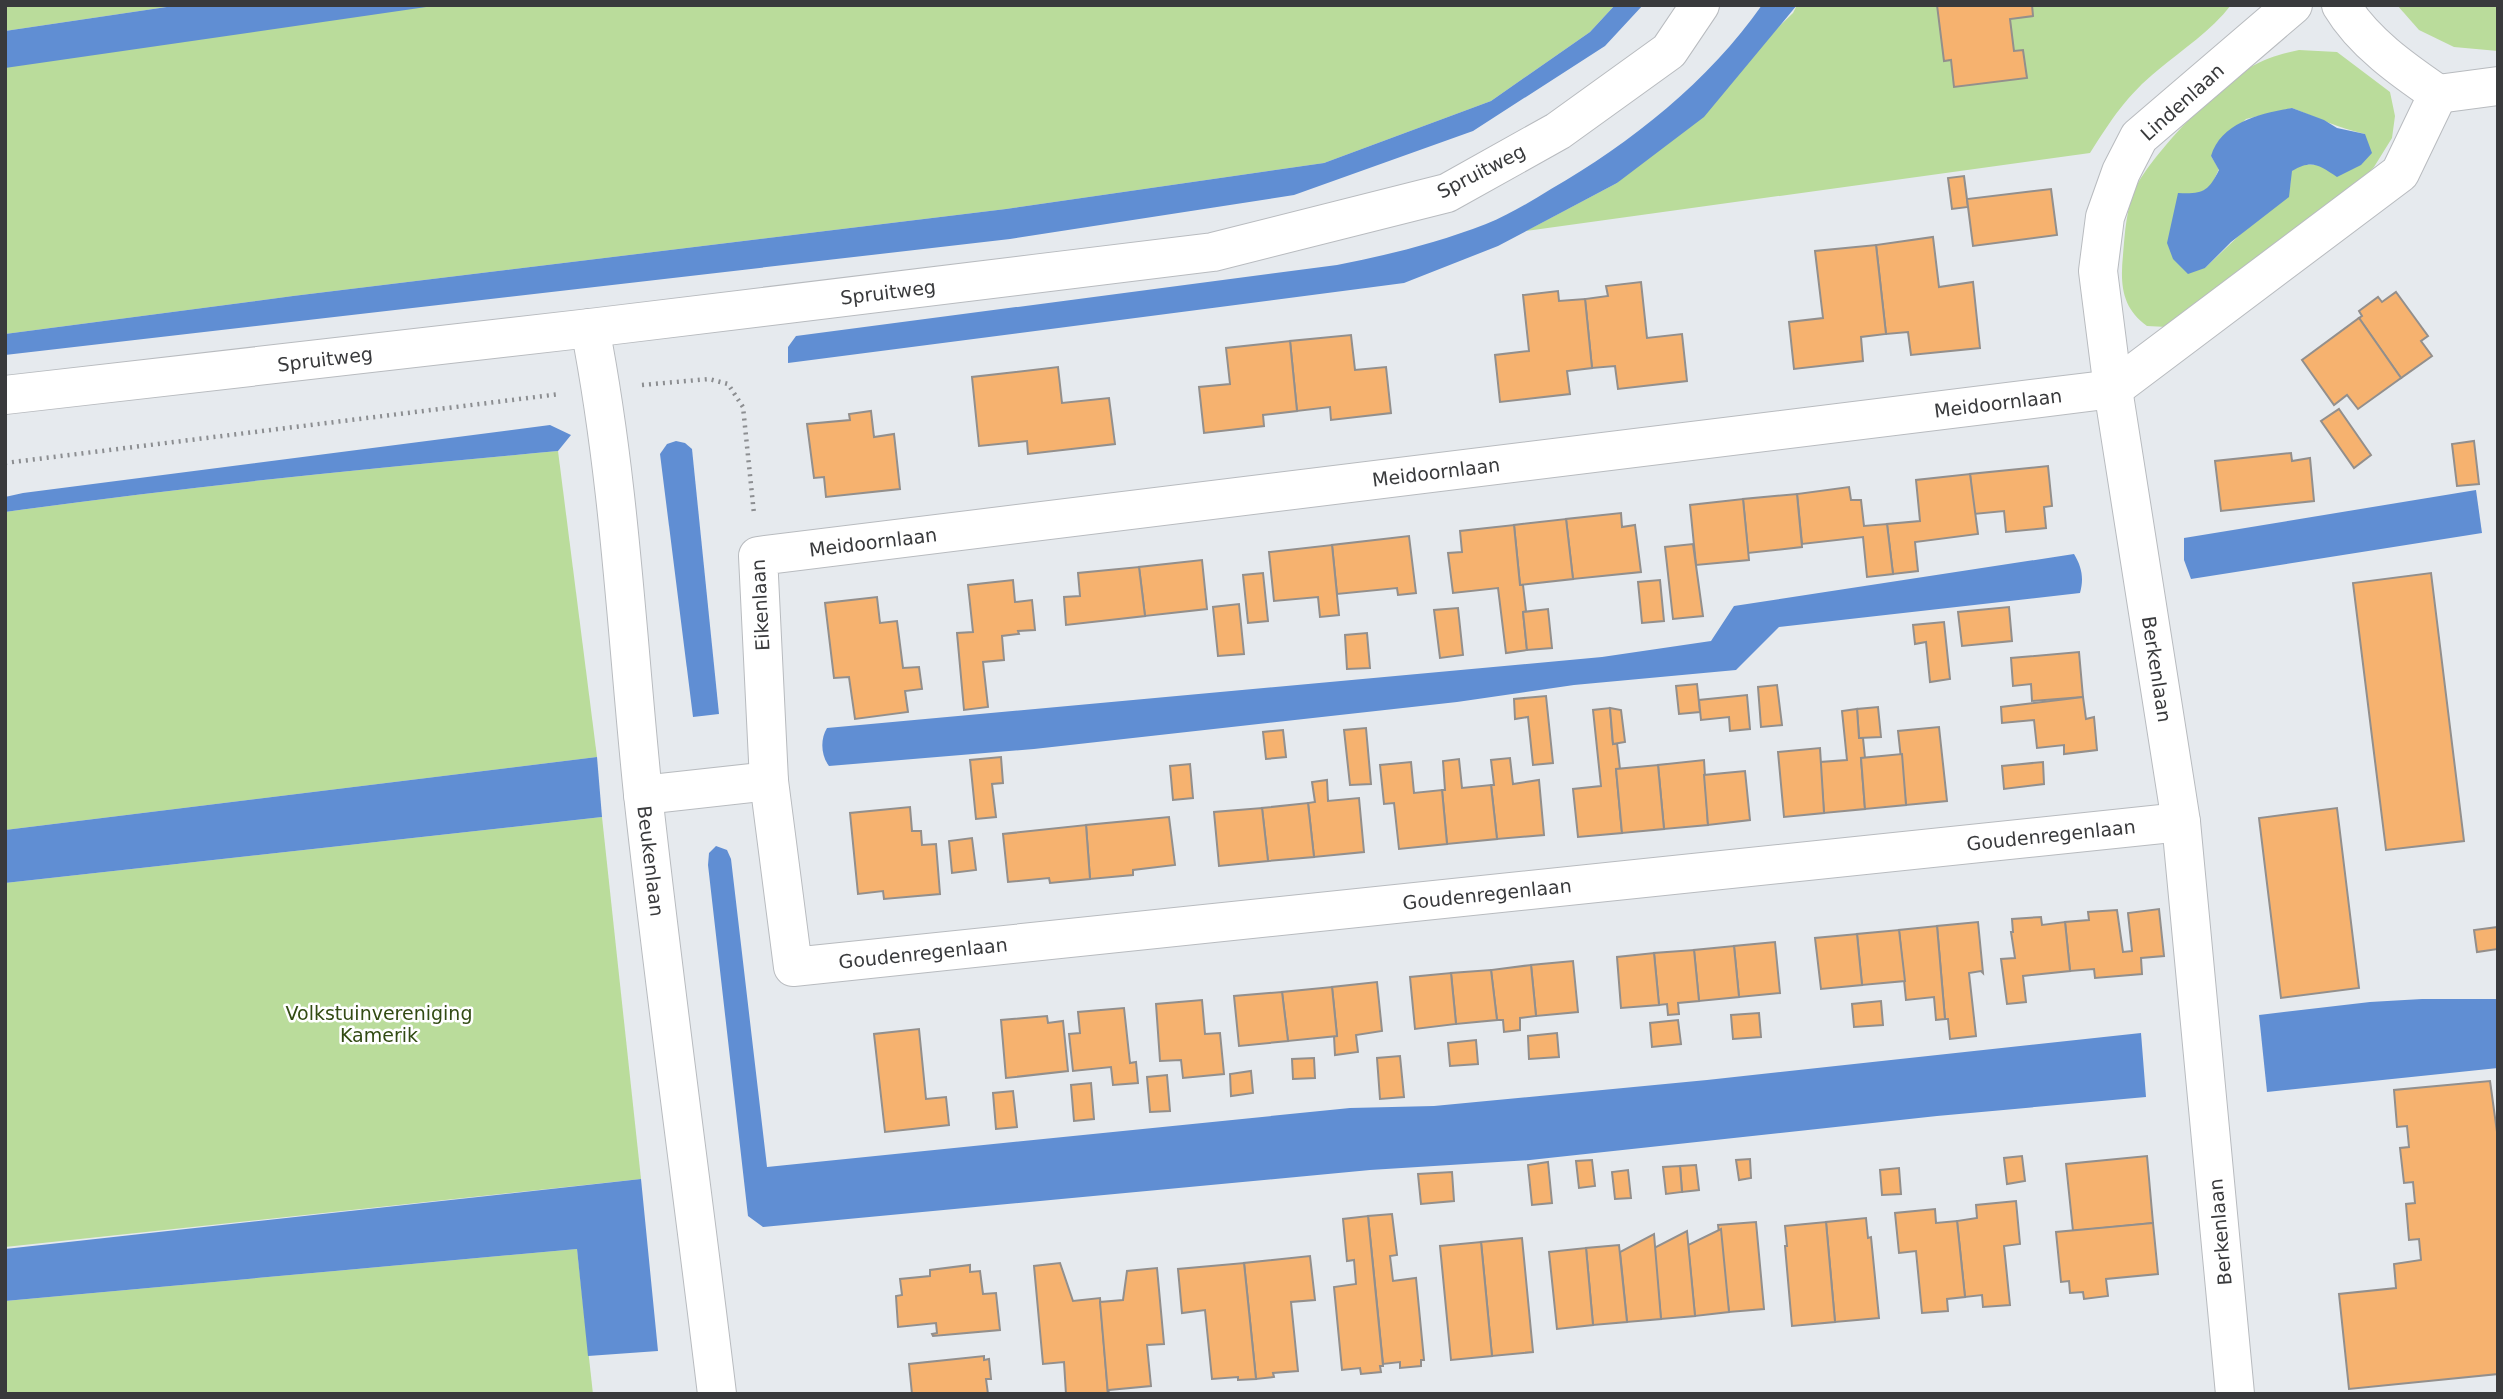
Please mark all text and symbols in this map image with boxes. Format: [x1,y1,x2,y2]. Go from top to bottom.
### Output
street label: Lindenlaan [2136,59,2228,145]
street label: Spruitweg [1433,139,1529,203]
street label: Spruitweg [839,275,937,309]
street label: Spruitweg [276,342,374,376]
street label: Meidoornlaan [1933,384,2063,422]
street label: Meidoornlaan [1371,453,1501,491]
street label: Meidoornlaan [808,523,938,561]
street label: Eikenlaan [747,559,773,651]
street label: Berkenlaan [2138,614,2176,724]
street label: Beukenlaan [633,804,669,918]
street label: Goudenregenlaan [1965,815,2137,855]
street label: Goudenregenlaan [1401,874,1573,914]
street label: Goudenregenlaan [837,933,1009,973]
park label: Volkstuinvereniging Kamerik [286,1002,472,1046]
street label: Berkenlaan [2204,1178,2236,1286]

